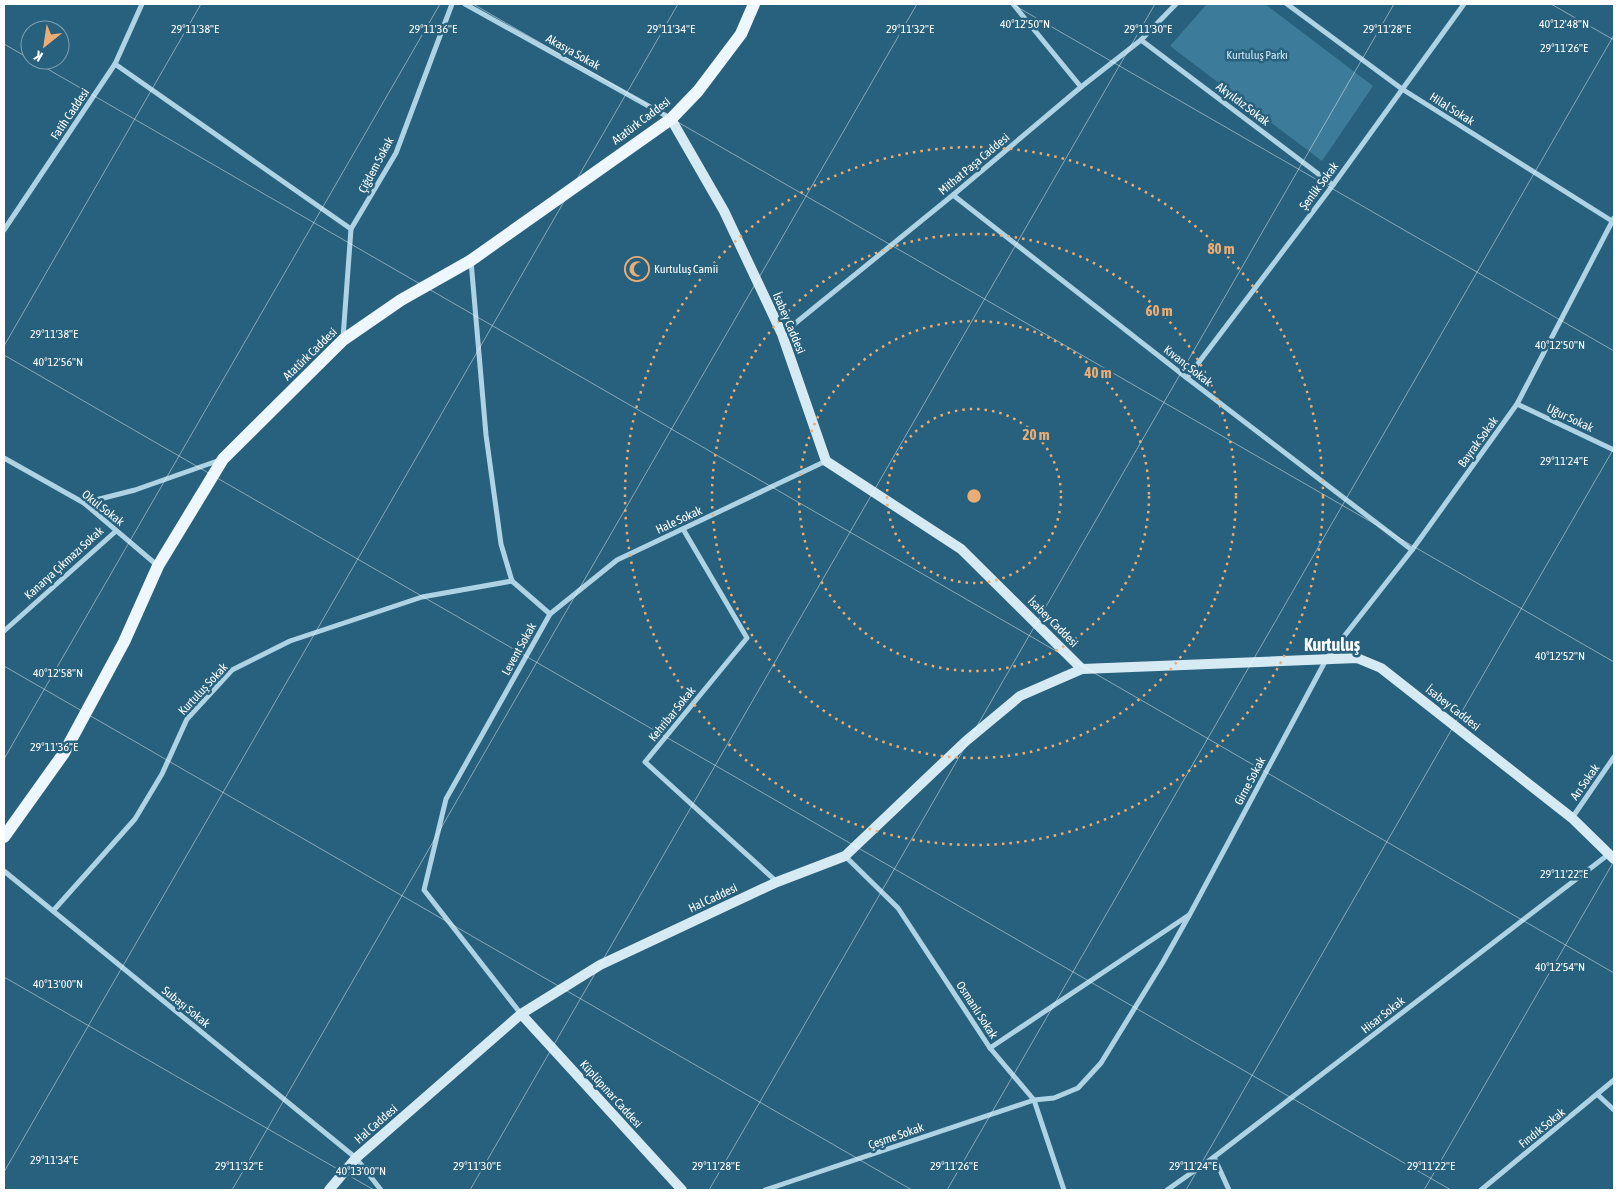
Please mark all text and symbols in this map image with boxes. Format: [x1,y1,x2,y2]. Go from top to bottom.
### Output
text: 40°12'50"N [1000,17,1050,31]
text: 40°12'48"N [1539,17,1589,31]
north arrow [20,20,70,70]
text: 29°11'38"E [171,22,219,36]
text: 29°11'36"E [409,22,457,36]
text: 29°11'34"E [647,22,695,36]
text: 29°11'32"E [886,22,934,36]
text: 29°11'30"E [1124,22,1172,36]
text: 29°11'28"E [1363,22,1411,36]
street label: Akasya Sokak [543,31,603,73]
text: 29°11'26"E [1540,41,1588,55]
text: K [31,48,45,65]
park label: Kurtuluş Parkı [1226,48,1288,62]
street label: Akyıldız Sokak [1214,79,1273,129]
street label: Fatih Caddesi [48,86,92,142]
street label: Hilal Sokak [1427,90,1478,129]
street label: Atatürk Caddesi [609,95,673,147]
street label: Mithat Paşa Caddesi [936,130,1012,198]
street label: Çiğdem Sokak [355,134,397,195]
street label: Şenlik Sokak [1297,159,1342,213]
text: 80 m [1208,240,1235,257]
mosque icon: Kurtuluş Camii [624,256,650,282]
place label: Kurtuluş Camii [654,262,718,276]
street label: İsabey Caddesi [770,290,808,356]
text: 60 m [1146,302,1173,319]
street label: Atatürk Caddesi [280,325,340,383]
text: 29°11'38"E [30,327,78,341]
text: 40°12'50"N [1535,338,1585,352]
street label: Kıvanç Sokak [1161,343,1216,390]
text: 40°12'56"N [33,355,83,369]
text: 40 m [1084,364,1112,381]
street label: Uğur Sokak [1544,401,1596,435]
street label: Bayrak Sokak [1455,414,1501,470]
text: 20 m [1023,426,1050,443]
text: 29°11'24"E [1540,454,1588,468]
street label: Okul Sokak [79,487,127,529]
centre of rings [965,487,983,505]
street label: Hale Sokak [654,503,705,537]
street label: Kanarya Çıkmazı Sokak [22,523,107,602]
street label: İsabey Caddesi [1025,594,1081,650]
street label: Levent Sokak [499,620,540,678]
district label: Kurtuluş [1304,634,1361,655]
text: 40°12'52"N [1535,649,1585,663]
street label: Kurtuluş Sokak [175,660,231,718]
text: 40°12'58"N [33,666,83,680]
street label: İsabey Caddesi [1423,682,1483,734]
street label: Kehribar Sokak [646,683,699,744]
text: 29°11'36"E [30,740,78,754]
street label: Girne Sokak [1232,754,1269,807]
street label: Arı Sokak [1568,761,1603,803]
text: 29°11'22"E [1540,867,1588,881]
street label: Hal Caddesi [686,881,740,915]
text: 40°12'54"N [1535,960,1585,974]
text: 40°13'00"N [33,977,83,991]
street label: Osmanlı Sokak [953,979,1001,1042]
street label: Subaşı Sokak [159,983,213,1031]
street label: Hisar Sokak [1358,993,1408,1036]
street label: Küplüpınar Caddesi [577,1057,645,1131]
street label: Hal Caddesi [352,1102,400,1146]
street label: Fındık Sokak [1516,1105,1569,1151]
street label: Çeşme Sokak [866,1120,926,1152]
text: 29°11'34"E [30,1153,78,1167]
text: 29°11'32"E [215,1159,263,1173]
text: 29°11'30"E [453,1159,501,1173]
text: 29°11'28"E [692,1159,740,1173]
text: 29°11'26"E [930,1159,978,1173]
text: 29°11'24"E [1169,1159,1217,1173]
text: 29°11'22"E [1407,1159,1455,1173]
text: 40°13'00"N [336,1164,386,1178]

